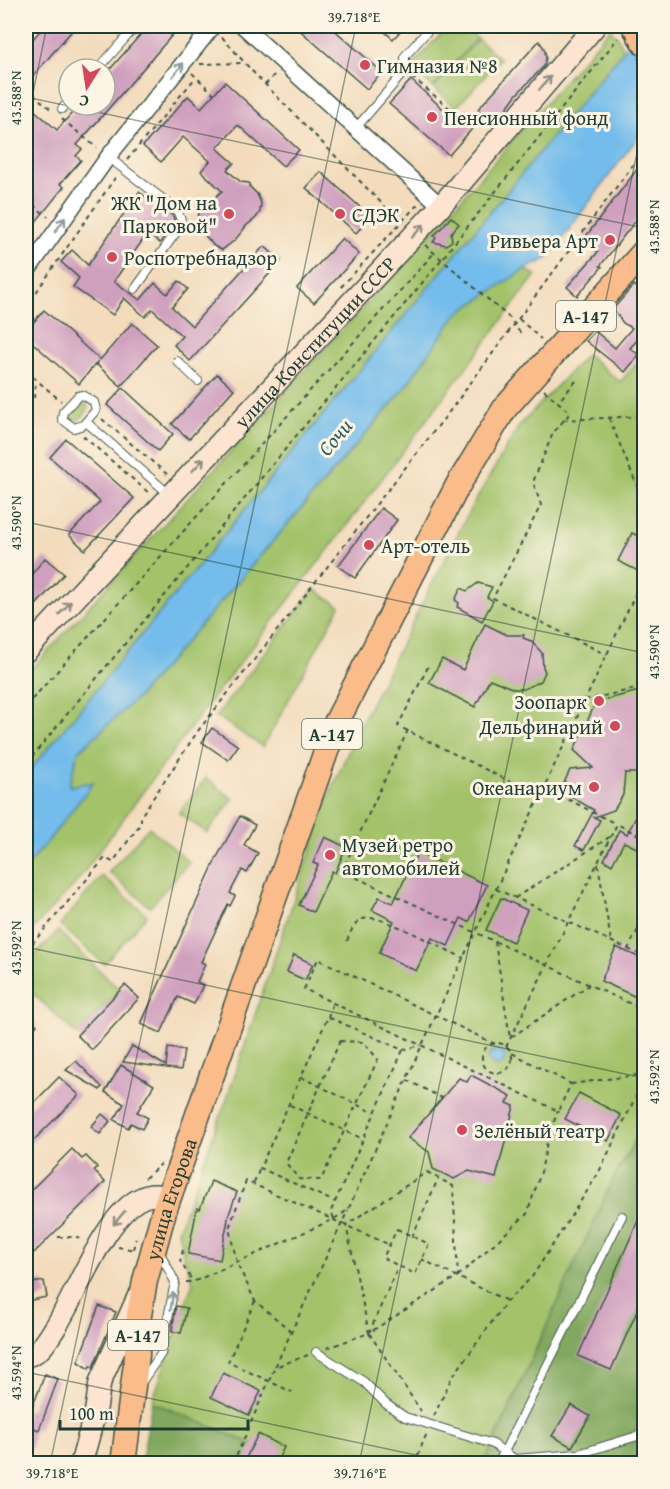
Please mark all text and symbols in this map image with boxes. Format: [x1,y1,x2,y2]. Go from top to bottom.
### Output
text: 39.718°E [328,6,381,27]
place label: Гимназия №8 [377,51,498,80]
north arrow [57,57,117,117]
marker: Гимназия №8 [358,58,372,72]
one-way arrow [172,63,184,79]
text: 43.588°N [5,70,26,125]
one-way arrow [538,76,552,91]
text: С [77,89,91,114]
place label: Пенсионный фонд [444,103,609,132]
marker: Пенсионный фонд [425,110,439,124]
place label: ЖК "Дом на Парковой" [110,188,217,240]
text: 43.588°N [643,199,664,254]
place label: СДЭК [352,200,400,229]
marker: ЖК "Дом на Парковой" [222,207,236,221]
marker: СДЭК [333,207,347,221]
one-way arrow [54,218,66,234]
one-way arrow [410,223,425,238]
place label: Ривьера Арт [489,226,598,255]
marker: Ривьера Арт [603,233,617,247]
place label: Роспотребнадзор [124,243,277,272]
street label: улица Конституции СССР [226,249,402,435]
marker: Роспотребнадзор [105,250,119,264]
road number: А-147 [556,301,616,331]
water label: Сочи [310,411,360,462]
one-way arrow [191,458,206,473]
text: 43.590°N [5,495,26,550]
place label: Арт-отель [381,531,470,560]
marker: Арт-отель [362,538,376,552]
one-way arrow [58,600,73,615]
text: 43.590°N [643,624,664,679]
place label: Зоопарк [514,687,588,716]
marker: Зоопарк [592,694,606,708]
place label: Дельфинарий [478,712,603,741]
road number: А-147 [302,719,362,749]
marker: Дельфинарий [608,719,622,733]
place label: Океанариум [472,773,582,802]
marker: Океанариум [587,780,601,794]
place label: Музей ретро автомобилей [342,830,460,882]
marker: Музей ретро автомобилей [323,848,337,862]
text: 43.592°N [5,920,26,975]
text: 43.592°N [643,1049,664,1104]
place label: Зелёный театр [474,1116,605,1145]
marker: Зелёный театр [455,1123,469,1137]
street label: улица Егорова [136,1133,203,1265]
one-way arrow [113,1209,126,1225]
one-way arrow [167,1291,178,1311]
road number: А-147 [108,1320,168,1350]
text: 43.594°N [5,1345,26,1400]
scale bar [60,1393,248,1431]
text: 100 m [69,1400,114,1427]
text: 39.718°E [26,1462,79,1483]
text: 39.716°E [334,1462,387,1483]

